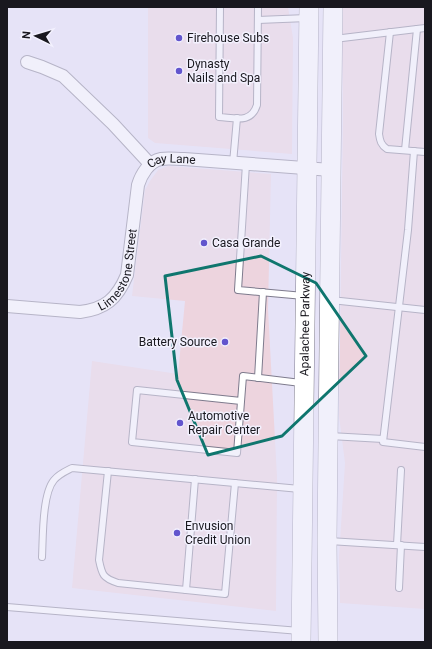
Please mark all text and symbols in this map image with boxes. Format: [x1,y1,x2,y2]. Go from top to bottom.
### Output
north arrow [16,16,56,56]
text: N [20,31,33,40]
place label: Firehouse Subs [187,31,269,45]
marker: Firehouse Subs [174,33,184,43]
place label: Dynasty Nails and Spa [187,57,260,85]
marker: Dynasty Nails and Spa [174,66,184,76]
street label: Cay Lane [144,151,196,171]
street label: Limestone Street [96,228,140,314]
place label: Casa Grande [212,236,280,250]
marker: Casa Grande [199,238,209,248]
street label: Apalachee Parkway [297,271,313,376]
place label: Battery Source [139,335,217,349]
marker: Battery Source [220,337,230,347]
place label: Automotive Repair Center [188,409,260,437]
marker: Automotive Repair Center [175,418,185,428]
place label: Envusion Credit Union [185,519,251,547]
marker: Envusion Credit Union [172,528,182,538]

